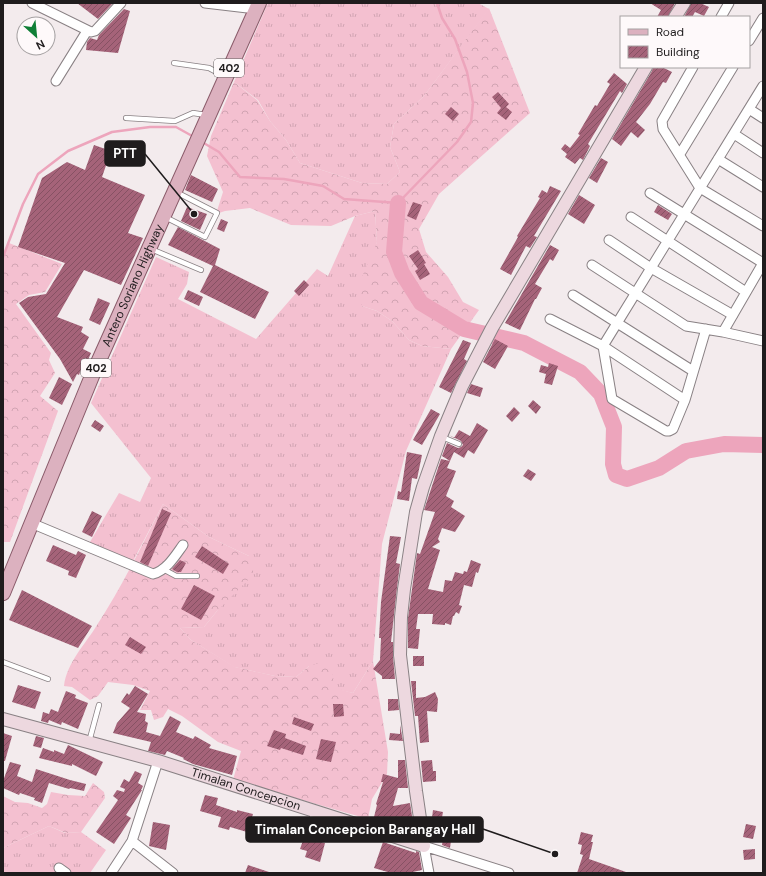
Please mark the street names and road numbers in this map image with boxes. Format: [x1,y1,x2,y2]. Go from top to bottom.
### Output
road number: 402 [214,59,244,77]
street label: Antero Soriano Highway [98,221,167,349]
road number: 402 [81,359,111,377]
street label: Timalan Concepcion [189,764,303,814]

